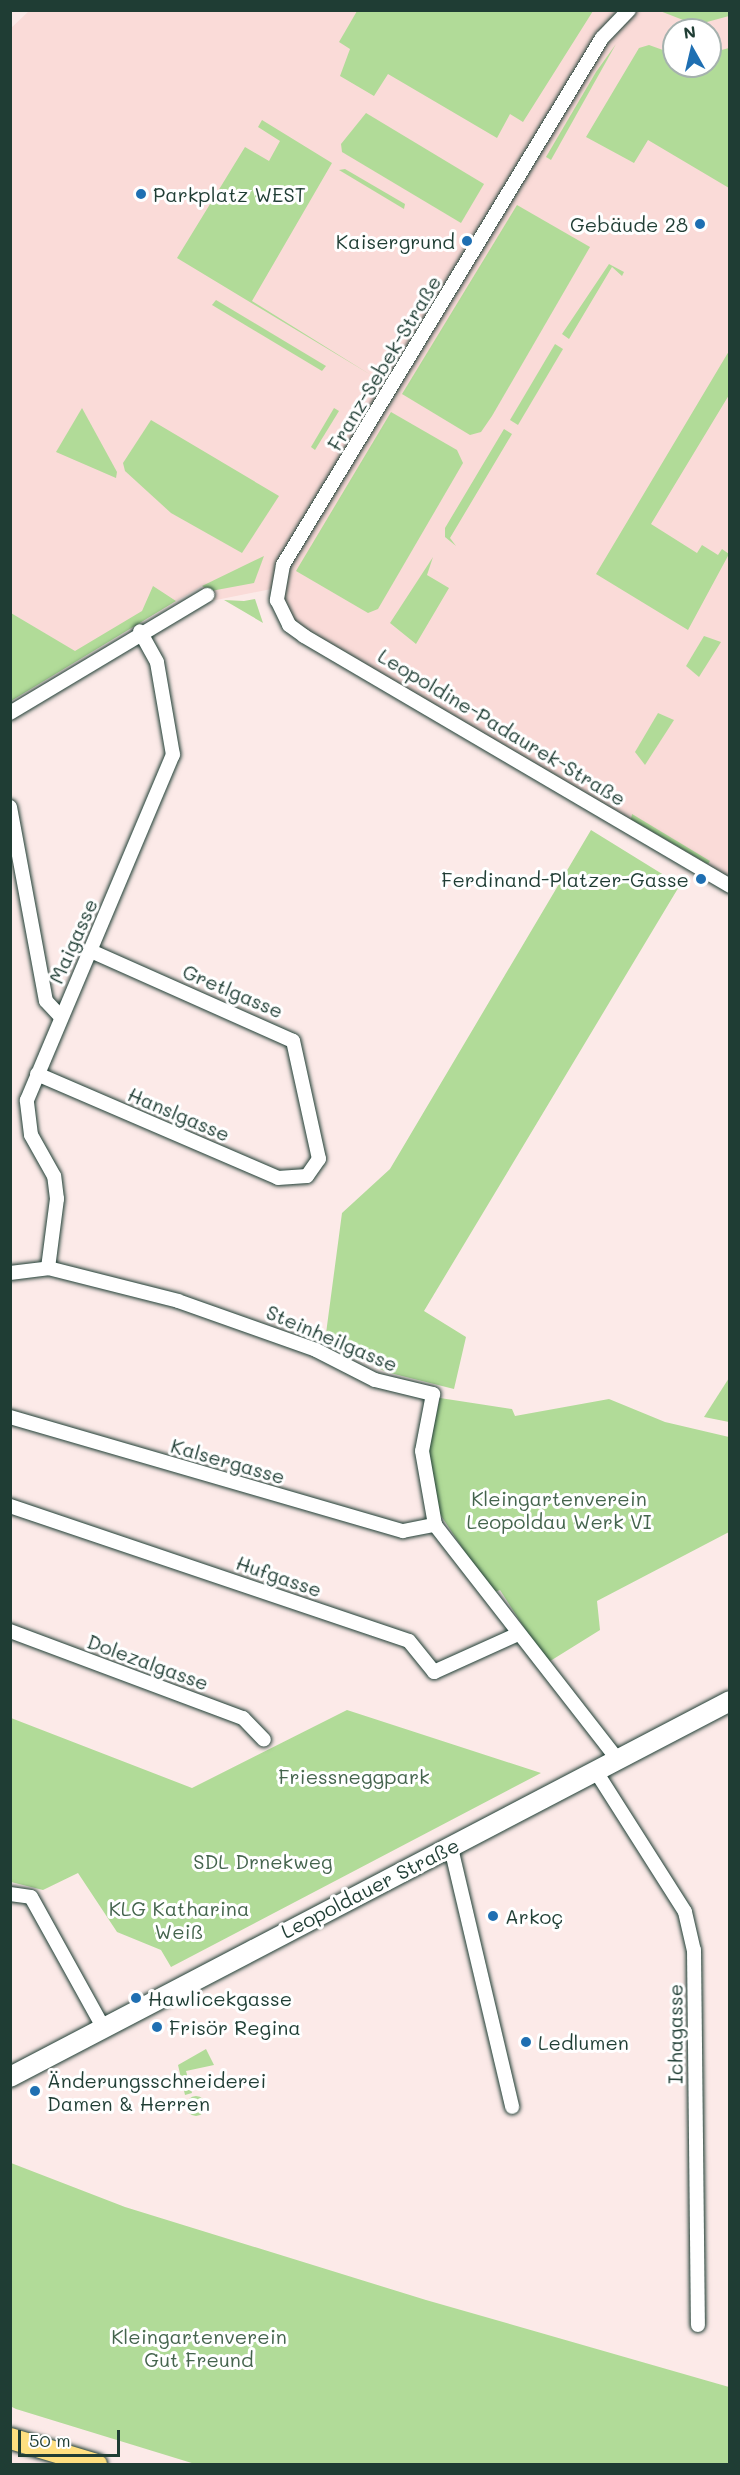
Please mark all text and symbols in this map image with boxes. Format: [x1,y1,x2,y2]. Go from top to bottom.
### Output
north arrow [662,18,722,78]
text: N [682,20,697,43]
place label: Parkplatz WEST [153,182,306,206]
marker: Parkplatz WEST [134,187,148,201]
place label: Gebäude 28 [570,212,688,236]
marker: Gebäude 28 [693,217,707,231]
place label: Kaisergrund [336,229,455,253]
marker: Kaisergrund [460,234,474,248]
street label: Franz-Sebek-Straße [322,271,446,455]
street label: Leopoldine-Padaurek-Straße [374,643,630,811]
place label: Ferdinand-Platzer-Gasse [441,867,689,891]
marker: Ferdinand-Platzer-Gasse [694,872,708,886]
street label: Maigasse [44,895,102,987]
street label: Gretlgasse [179,959,287,1023]
street label: Hanslgasse [124,1082,234,1146]
street label: Steinheilgasse [263,1300,401,1376]
street label: Kalsergasse [168,1433,288,1489]
park label: Kleingartenverein Leopoldau Werk VI [466,1487,652,1534]
street label: Hufgasse [233,1550,325,1602]
street label: Dolezalgasse [84,1629,212,1695]
park label: Friessneggpark [278,1764,430,1788]
street label: Leopoldauer Straße [277,1833,463,1943]
park label: SDL Drnekweg [193,1849,333,1873]
park label: KLG Katharina Weiß [109,1896,249,1943]
place label: Arkoç [505,1904,563,1928]
marker: Arkoç [486,1909,500,1923]
street label: Ichagasse [663,1984,687,2084]
place label: Hawlicekgasse [148,1986,292,2010]
marker: Hawlicekgasse [129,1991,143,2005]
place label: Frisör Regina [169,2015,301,2039]
marker: Frisör Regina [150,2020,164,2034]
place label: Ledlumen [538,2030,629,2054]
marker: Ledlumen [519,2035,533,2049]
place label: Änderungsschneiderei Damen & Herren [47,2068,266,2115]
marker: Änderungsschneiderei Damen & Herren [28,2084,42,2098]
park label: Kleingartenverein Gut Freund [111,2324,287,2371]
scale bar [21,2418,123,2456]
text: 50 m [29,2428,71,2452]

